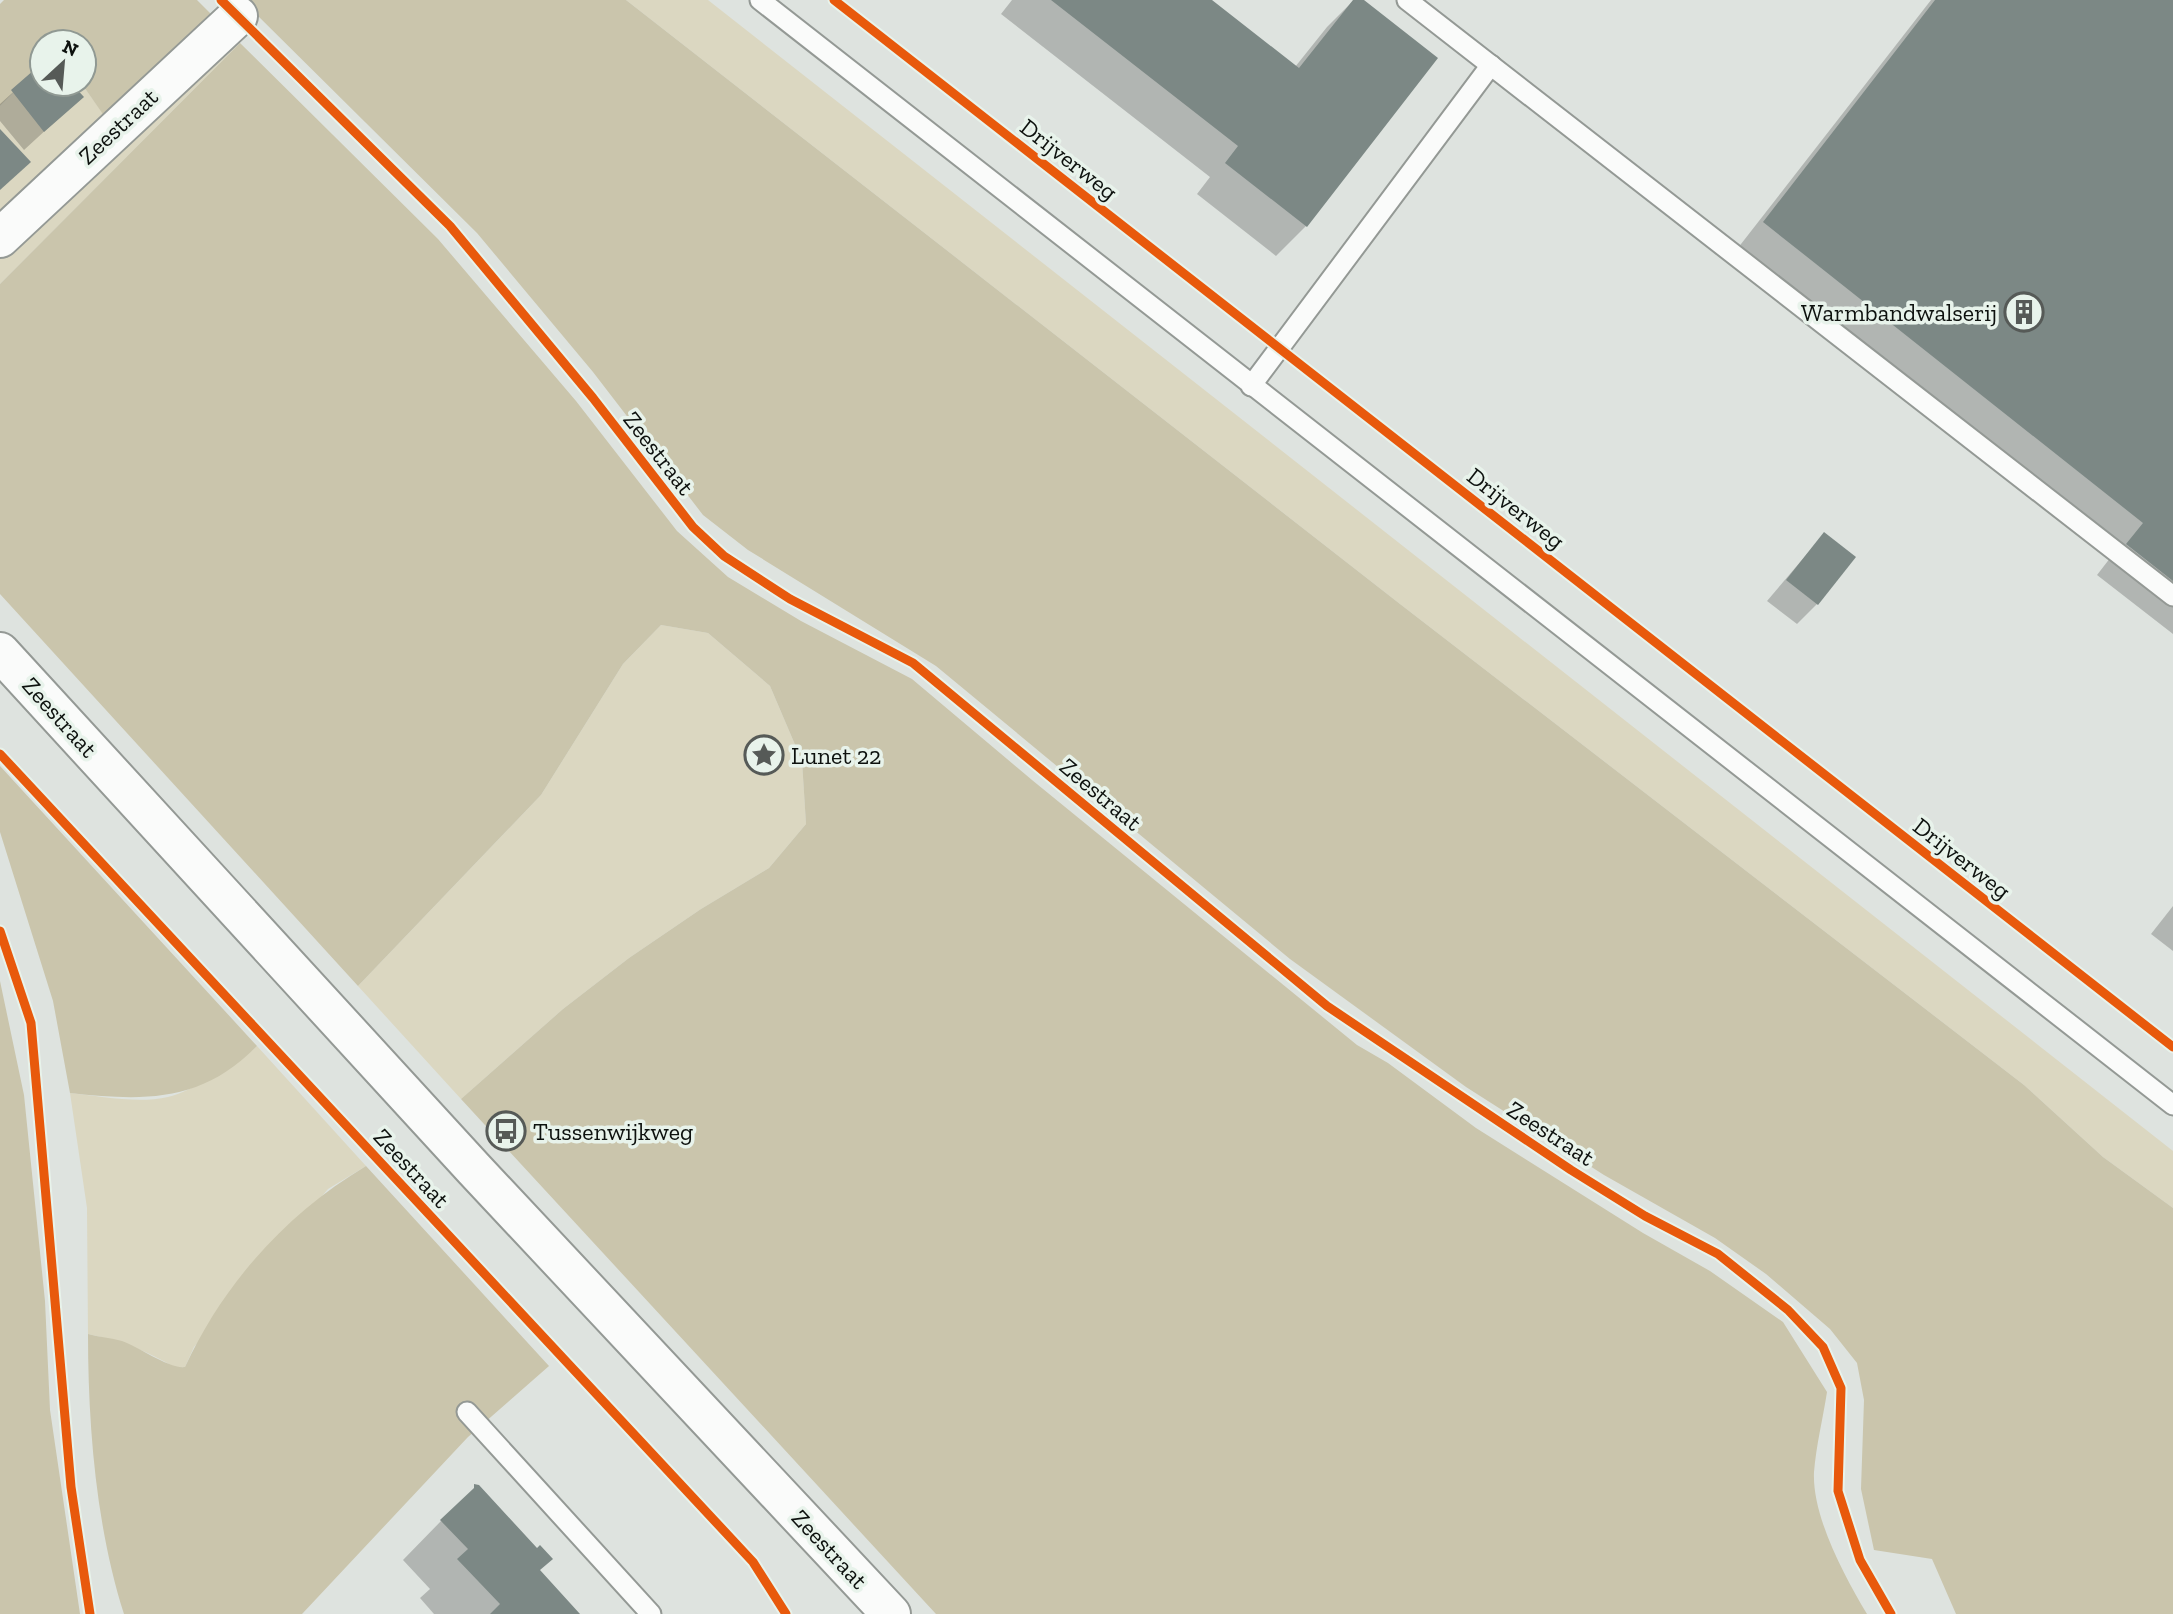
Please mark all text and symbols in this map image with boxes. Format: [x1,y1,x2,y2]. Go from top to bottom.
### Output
north arrow [28,28,98,98]
text: N [59,35,82,62]
street label: Zeestraat [72,82,164,170]
street label: Drijverweg [1015,112,1123,206]
building icon: Warmbandwalserij [2003,291,2045,333]
place label: Warmbandwalserij [1801,298,1997,327]
street label: Zeestraat [617,405,701,501]
street label: Drijverweg [1462,461,1570,555]
street label: Zeestraat [16,671,104,763]
place icon: Lunet 22 [743,734,785,776]
place label: Lunet 22 [791,741,881,770]
street label: Zeestraat [1054,751,1148,837]
street label: Drijverweg [1908,811,2016,905]
street label: Zeestraat [1502,1094,1600,1172]
bus stop icon: Tussenwijkweg [485,1110,527,1152]
place label: Tussenwijkweg [533,1117,693,1146]
street label: Zeestraat [368,1122,456,1214]
street label: Zeestraat [786,1503,874,1595]

